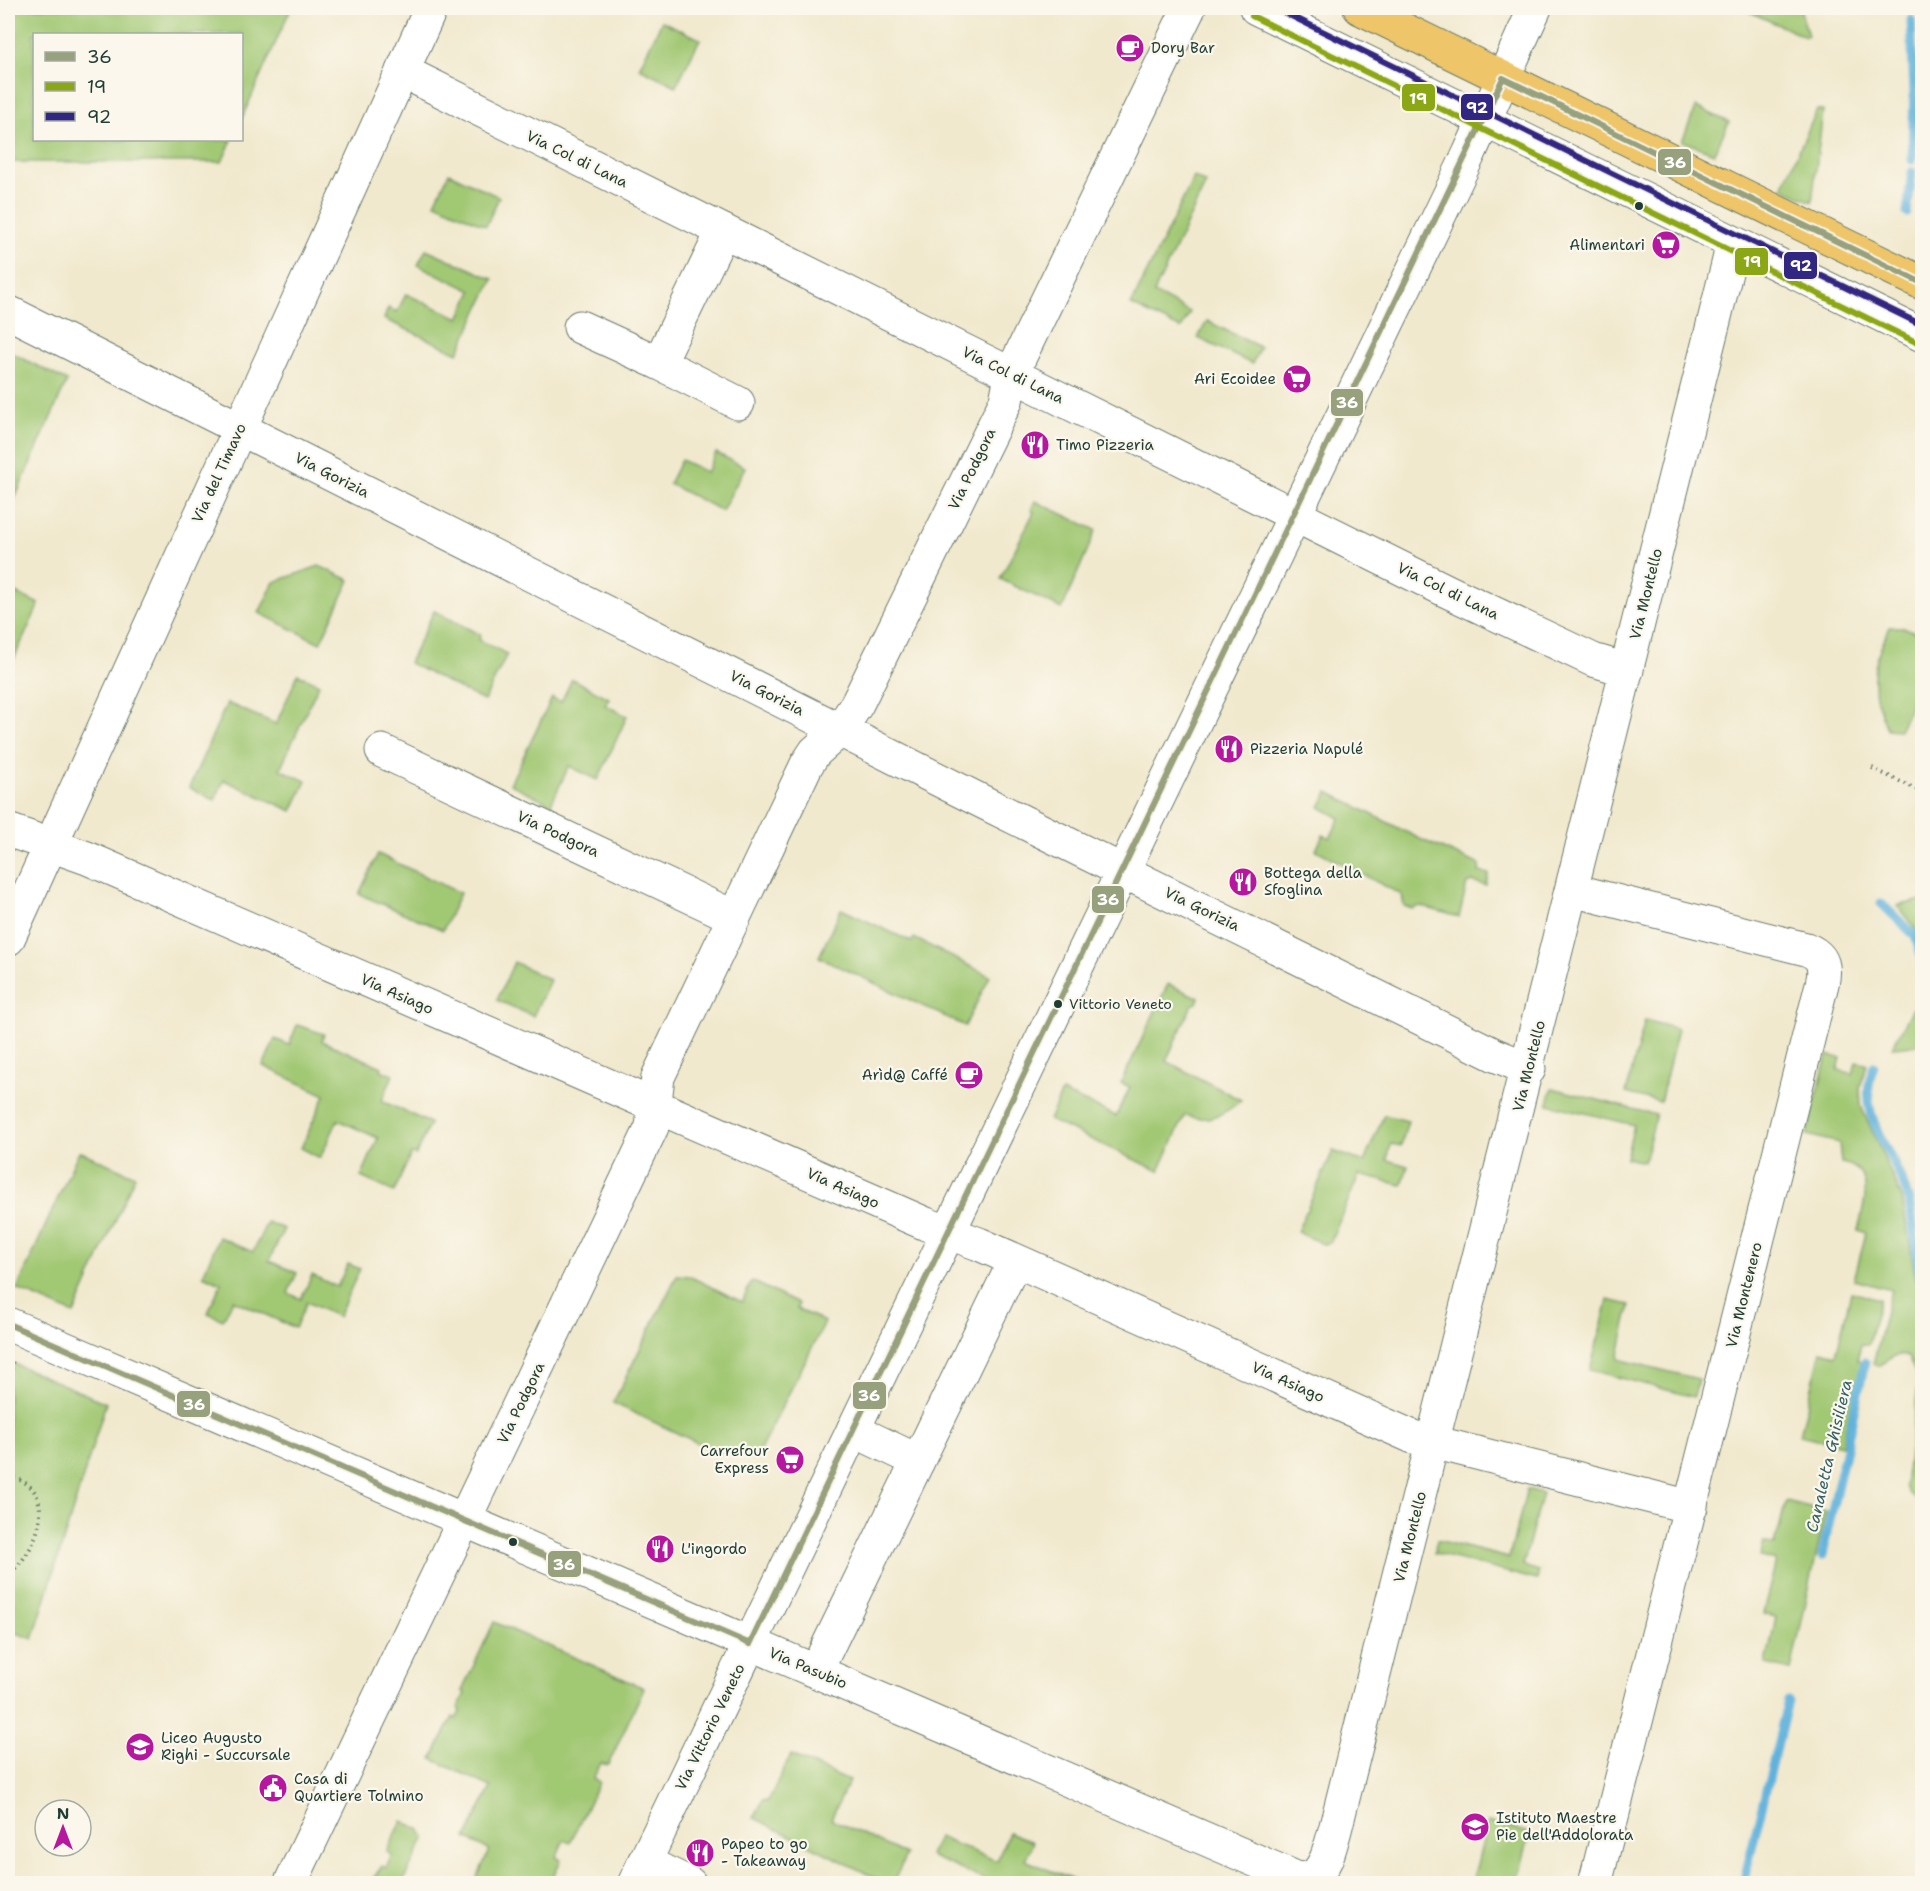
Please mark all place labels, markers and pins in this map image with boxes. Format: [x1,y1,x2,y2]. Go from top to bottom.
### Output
cafe icon: Dory Bar [1114,32,1146,64]
place label: Dory Bar [1151,38,1215,58]
unlabelled marker [1633,200,1645,212]
supermarket icon: Alimentari [1650,229,1682,261]
place label: Alimentari [1569,235,1645,255]
supermarket icon: Ari Ecoidee [1281,363,1313,395]
place label: Ari Ecoidee [1194,369,1276,389]
restaurant icon: Timo Pizzeria [1019,429,1051,461]
place label: Timo Pizzeria [1056,435,1154,455]
restaurant icon: Pizzeria Napulé [1213,733,1245,765]
place label: Pizzeria Napulé [1250,739,1364,759]
place label: Bottega della Sfoglina [1264,863,1363,900]
restaurant icon: Bottega della Sfoglina [1227,866,1259,898]
place label: Vittorio Veneto [1069,995,1172,1013]
marker: Vittorio Veneto [1052,998,1064,1010]
cafe icon: Arìd@ Caffé [953,1059,985,1091]
place label: Arìd@ Caffé [862,1065,948,1085]
place label: Carrefour Express [700,1441,769,1478]
supermarket icon: Carrefour Express [774,1444,806,1476]
restaurant icon: L'ingordo [644,1533,676,1565]
unlabelled marker [507,1536,519,1548]
place label: L'ingordo [681,1539,747,1559]
place label: Liceo Augusto Righi - Succursale [161,1728,291,1765]
school or university icon: Liceo Augusto Righi - Succursale [124,1731,156,1763]
place label: Casa di Quartiere Tolmino [294,1769,423,1806]
public building icon: Casa di Quartiere Tolmino [257,1772,289,1804]
place label: Istituto Maestre Pie dell'Addolorata [1496,1808,1634,1845]
school or university icon: Istituto Maestre Pie dell'Addolorata [1459,1811,1491,1843]
place label: Papeo to go - Takeaway [721,1834,808,1871]
restaurant icon: Papeo to go - Takeaway [684,1837,716,1869]

